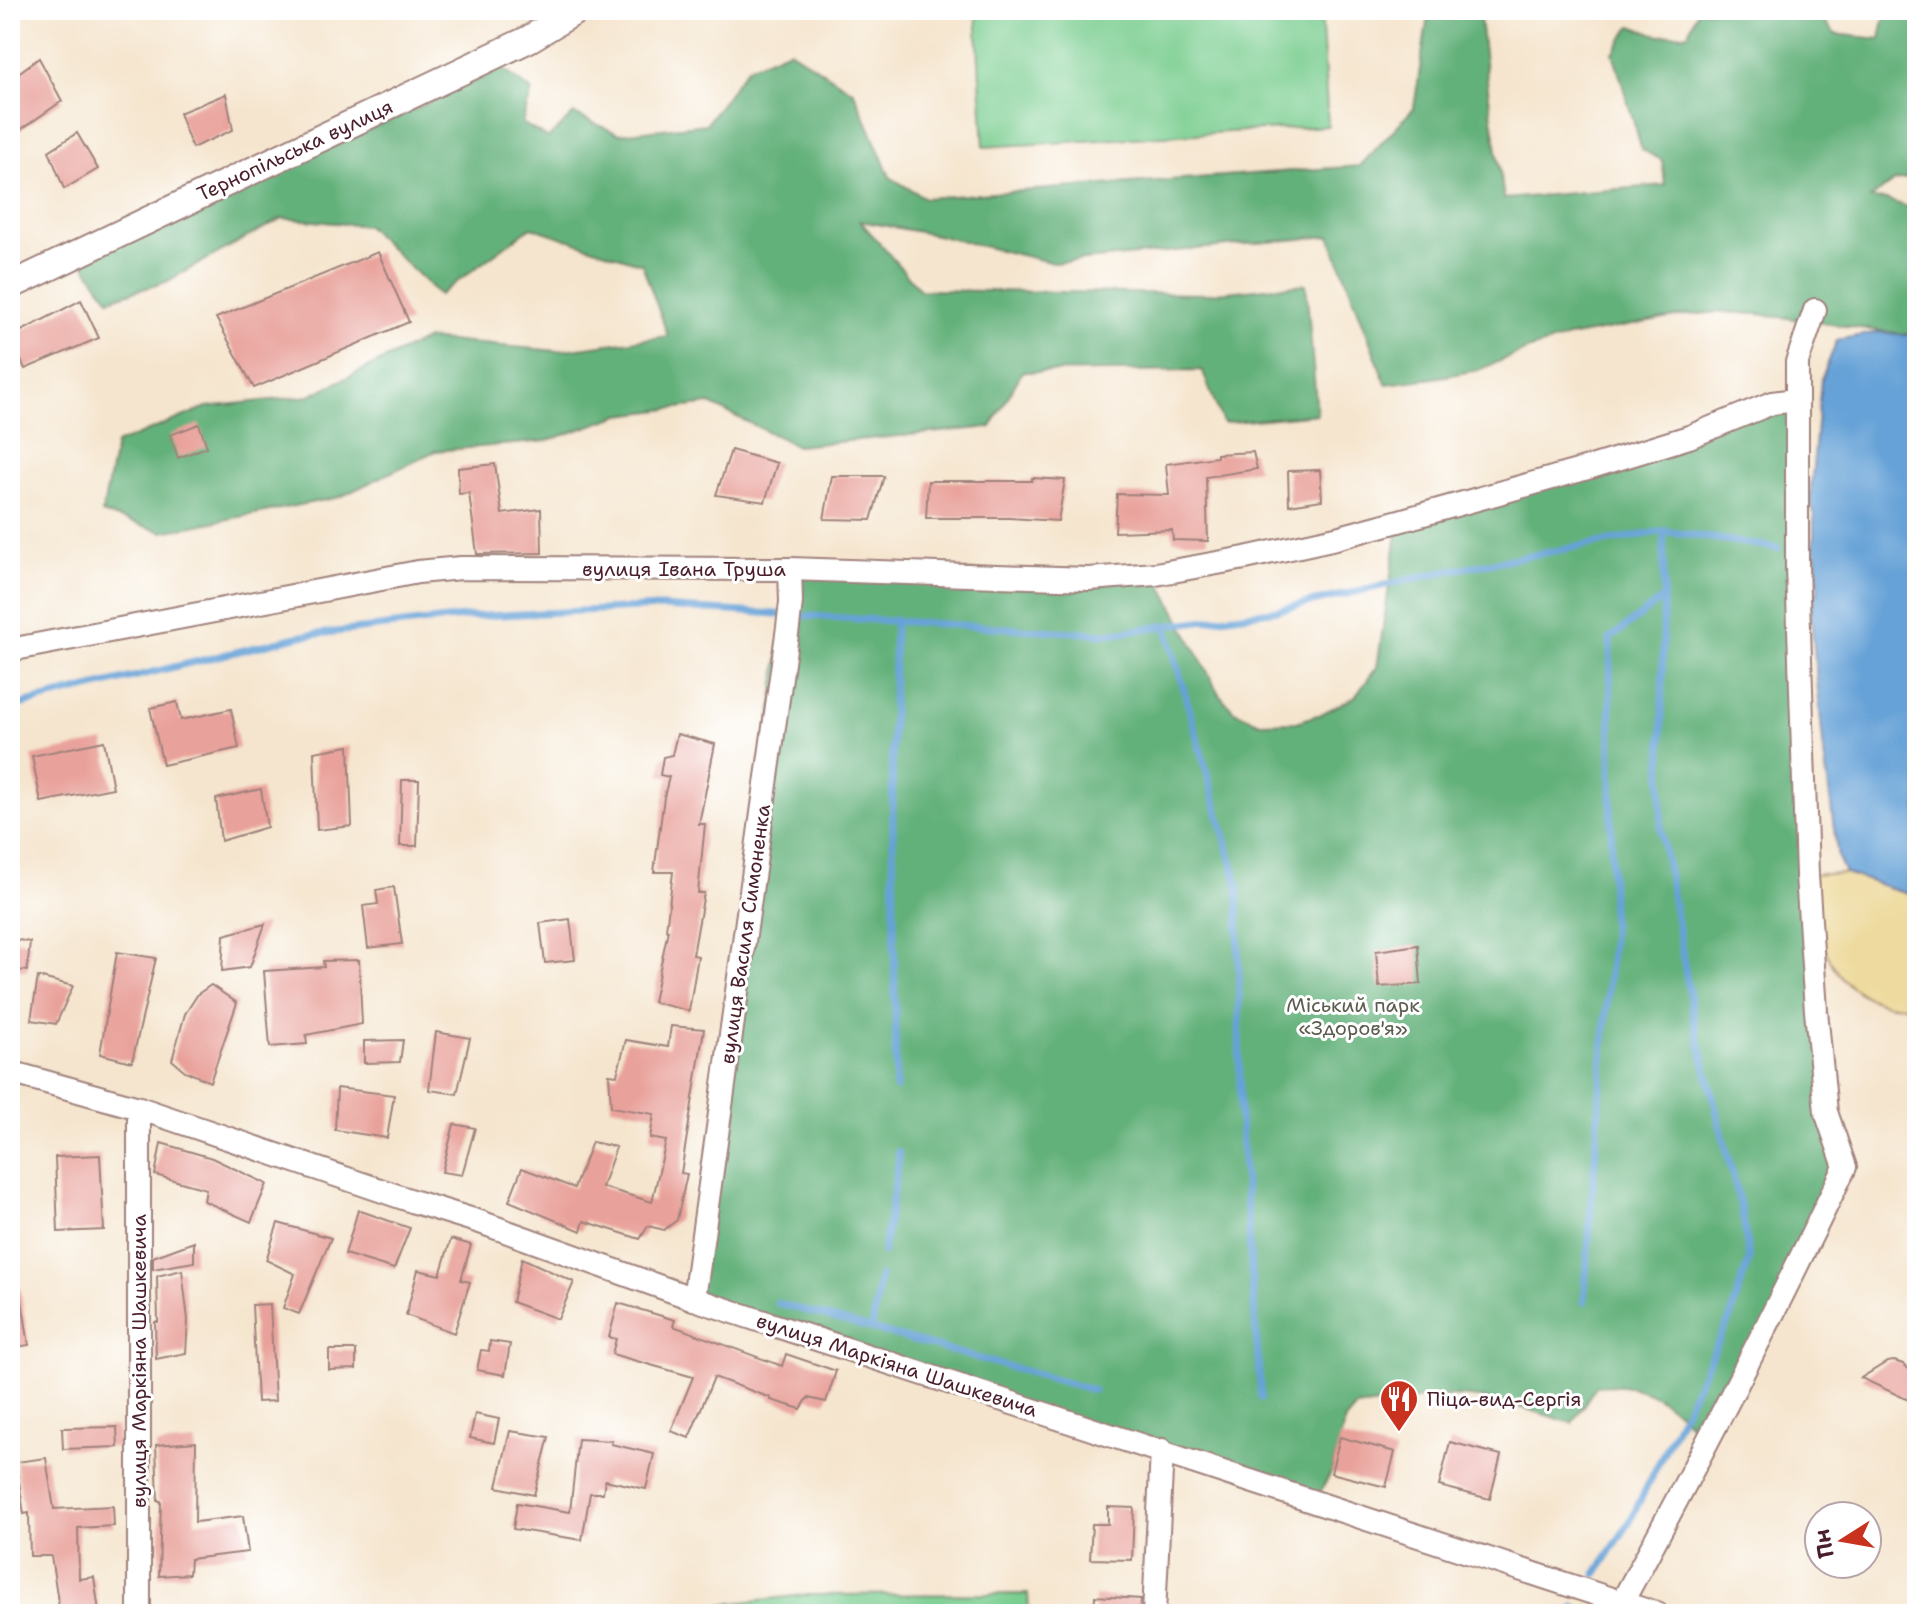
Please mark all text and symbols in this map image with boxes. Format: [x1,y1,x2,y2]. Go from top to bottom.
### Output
street label: Тернопільська вулиця [193,93,397,207]
street label: вулиця Івана Труша [582,556,786,582]
street label: вулиця Василя Симоненка [714,802,776,1066]
park label: Міський парк «Здоров'я» [1286,992,1420,1041]
street label: вулиця Маркіяна Шашкевича [126,1213,152,1508]
street label: вулиця Маркіяна Шашкевича [753,1307,1041,1423]
restaurant icon: Піца-вид-Сергія [1378,1378,1420,1433]
place label: Піца-вид-Сергія [1427,1386,1582,1412]
north arrow [1803,1500,1883,1580]
text: Пн [1807,1527,1841,1561]

